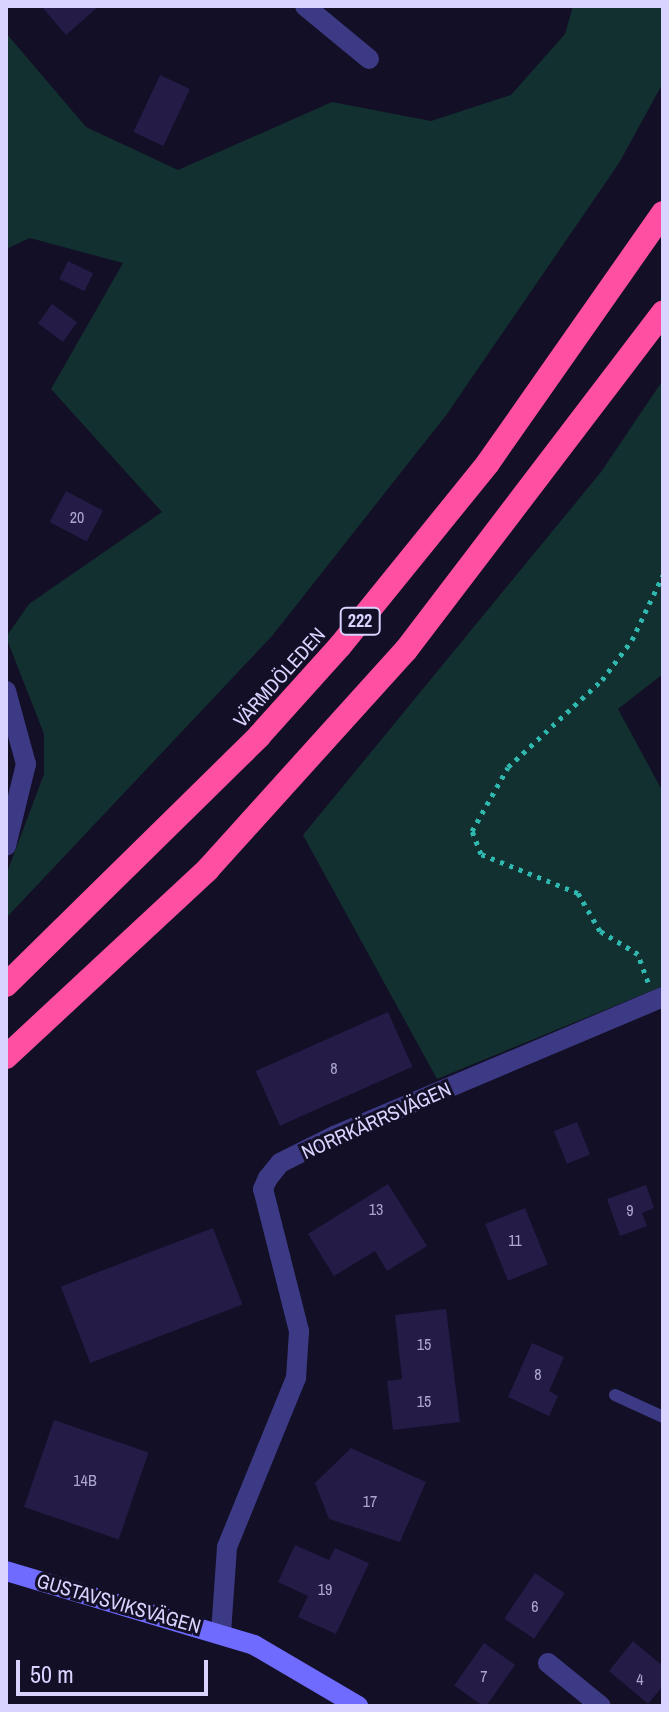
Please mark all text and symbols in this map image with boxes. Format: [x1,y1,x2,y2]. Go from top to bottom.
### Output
house number: 20 [70,507,84,527]
road number: 222 [338,607,382,635]
street label: VÄRMDÖLEDEN [228,622,330,732]
house number: 8 [330,1058,338,1078]
street label: NORRKÄRRSVÄGEN [298,1076,454,1164]
house number: 13 [369,1199,383,1219]
house number: 9 [626,1200,634,1220]
house number: 11 [508,1230,522,1250]
house number: 15 [417,1334,431,1354]
house number: 8 [534,1364,542,1384]
house number: 15 [417,1391,431,1411]
house number: 14B [73,1470,97,1490]
house number: 17 [363,1491,377,1511]
street label: GUSTAVSVIKSVÄGEN [34,1568,204,1638]
house number: 19 [318,1579,332,1599]
house number: 6 [531,1596,539,1616]
scale bar [20,1644,212,1694]
text: 50 m [30,1658,74,1690]
house number: 7 [480,1666,488,1686]
house number: 4 [636,1669,644,1689]

